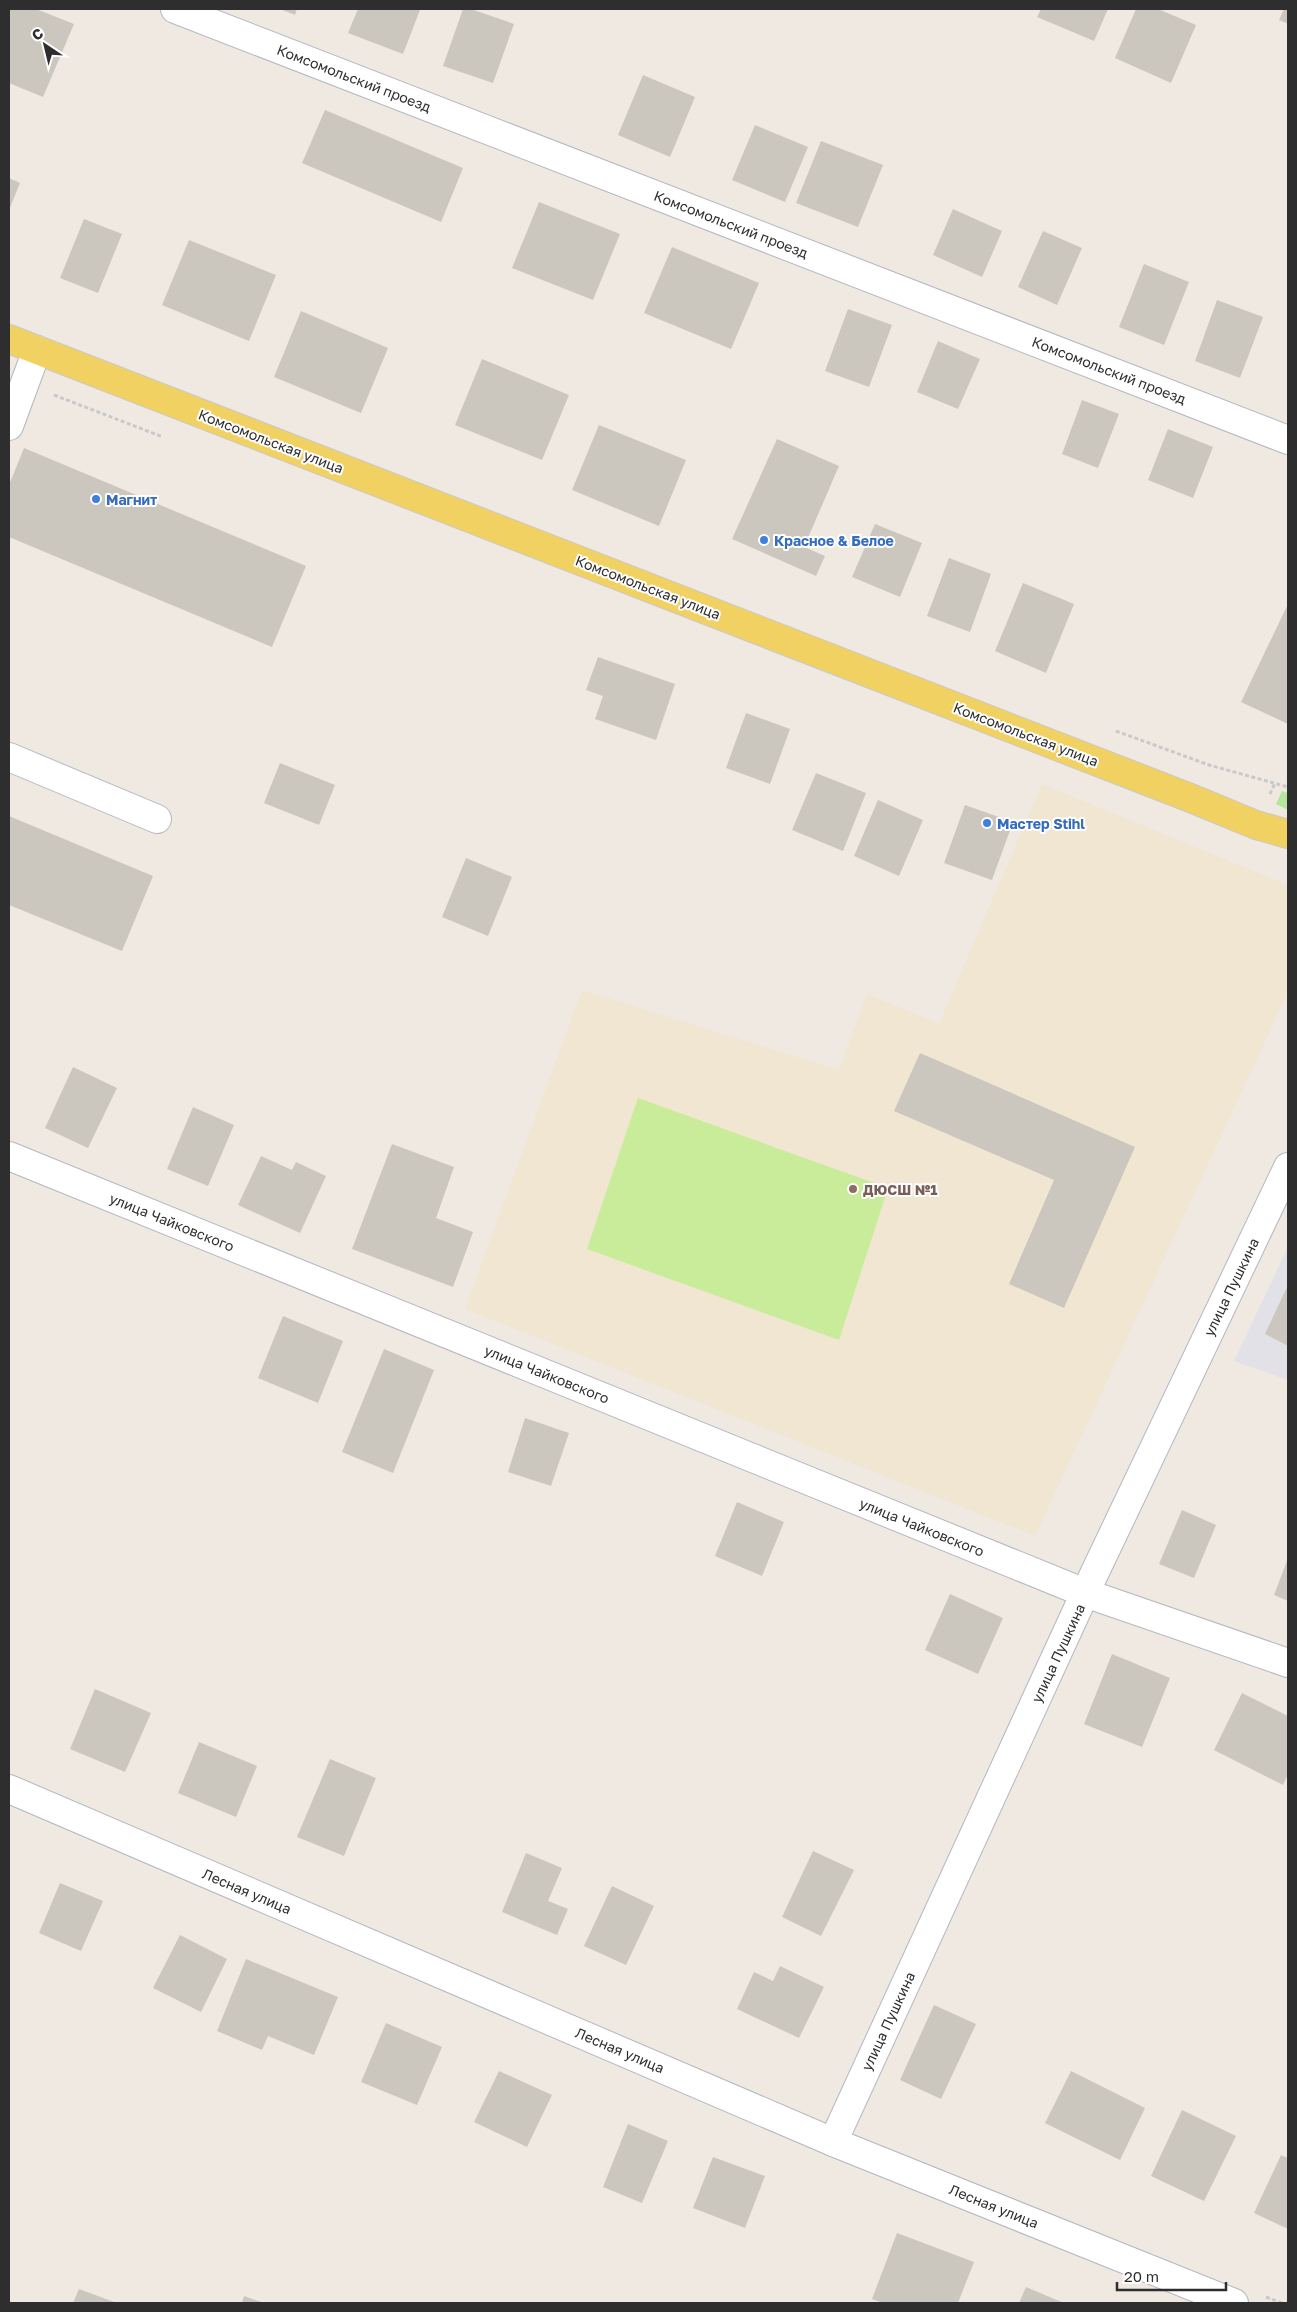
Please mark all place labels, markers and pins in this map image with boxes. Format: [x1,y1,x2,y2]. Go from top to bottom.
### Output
place label: Магнит [106,491,157,508]
marker: Магнит [90,493,102,505]
place label: Красное & Белое [774,532,894,549]
marker: Красное & Белое [758,534,770,546]
place label: Мастер Stihl [997,815,1085,832]
marker: Мастер Stihl [981,817,993,829]
place label: ДЮСШ №1 [863,1181,937,1198]
marker: ДЮСШ №1 [847,1183,859,1195]

